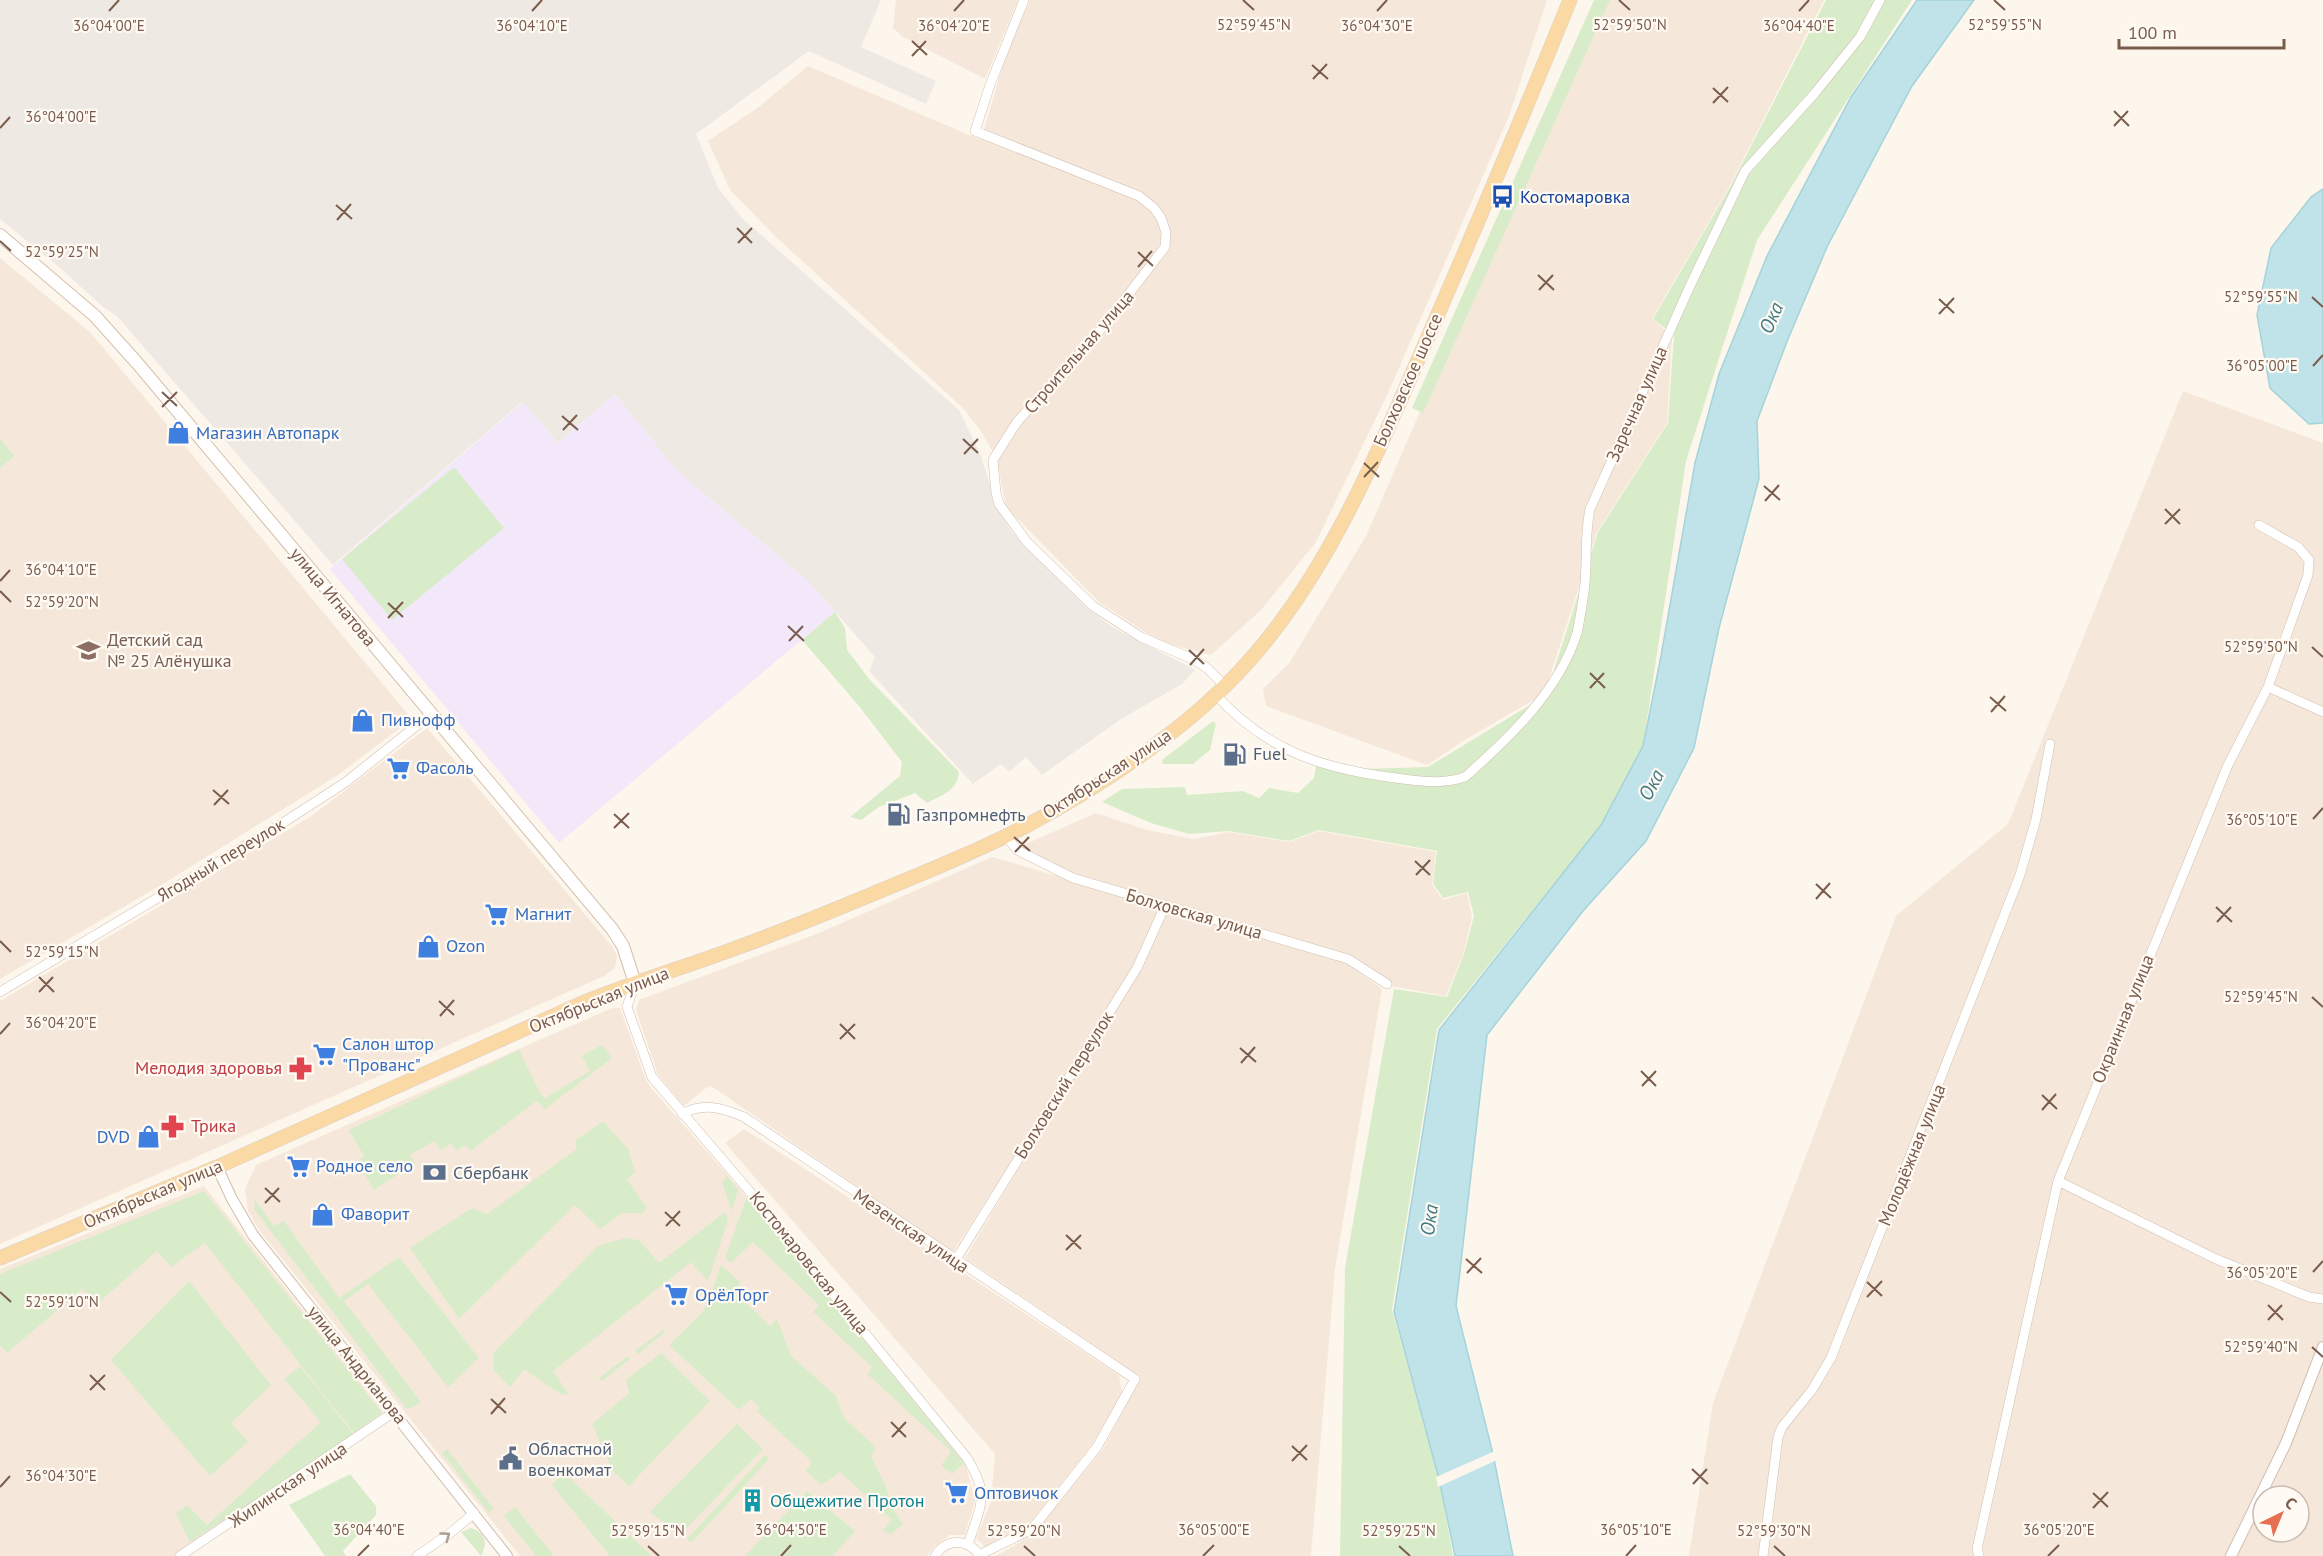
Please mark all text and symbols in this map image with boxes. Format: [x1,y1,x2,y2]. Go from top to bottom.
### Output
scale bar [2119,12,2284,50]
text: 52°59'45"N [1217,15,1291,34]
text: 52°59'50"N [1593,15,1667,34]
text: 52°59'55"N [1968,15,2042,34]
text: 36°04'00"E [73,16,145,35]
text: 36°04'10"E [496,16,568,35]
text: 36°04'20"E [918,16,990,35]
text: 36°04'30"E [1341,16,1413,35]
text: 36°04'40"E [1763,16,1835,35]
text: 100 m [2128,21,2177,44]
text: 36°04'00"E [25,107,97,126]
bus stop icon: Костомаровка [1489,184,1515,210]
place label: Костомаровка [1520,185,1630,208]
text: 52°59'25"N [25,242,99,261]
street label: Строительная улица [1019,285,1139,418]
text: 52°59'55"N [2224,287,2298,306]
water label: Ока [1753,298,1789,338]
street label: Болховское шоссе [1368,310,1447,450]
street label: Заречная улица [1601,342,1672,465]
text: 36°05'00"E [2226,356,2298,375]
shop icon: Магазин Автопарк [165,420,191,446]
place label: Магазин Автопарк [196,421,340,444]
street label: улица Игнатова [285,542,382,651]
text: 36°04'10"E [25,560,97,579]
text: 52°59'20"N [25,592,99,611]
place label: Детский сад № 25 Алёнушка [107,628,232,672]
school or university icon: Детский сад № 25 Алёнушка [76,637,102,663]
text: 52°59'50"N [2224,637,2298,656]
shop icon: Пивнофф [350,707,376,733]
place label: Пивнофф [381,708,456,731]
street label: Октябрьская улица [1038,723,1175,824]
fuel station icon: Fuel [1222,741,1248,767]
place label: Fuel [1253,742,1287,765]
supermarket icon: Фасоль [385,755,411,781]
place label: Фасоль [416,756,474,779]
water label: Ока [1632,765,1670,805]
fuel station icon: Газпромнефть [885,802,911,828]
place label: Газпромнефть [916,803,1026,826]
text: 36°05'10"E [2226,810,2298,829]
street label: Ягодный переулок [153,812,289,907]
street label: Болховская улица [1123,883,1265,944]
supermarket icon: Магнит [484,901,510,927]
place label: Магнит [515,902,572,925]
shop icon: Ozon [415,933,441,959]
place label: Ozon [446,934,485,957]
text: 52°59'15"N [25,942,99,961]
street label: Окраинная улица [2086,951,2159,1087]
street label: Октябрьская улица [525,961,672,1038]
text: 52°59'45"N [2224,987,2298,1006]
street label: Болховский переулок [1009,1006,1119,1163]
text: 36°04'20"E [25,1013,97,1032]
place label: Салон штор "Прованс" [342,1032,434,1076]
supermarket icon: Салон штор "Прованс" [311,1041,337,1067]
pharmacy icon: Мелодия здоровья [287,1055,313,1081]
place label: Мелодия здоровья [135,1056,282,1079]
street label: Молодёжная улица [1873,1081,1950,1229]
pharmacy icon: Трика [160,1113,186,1139]
place label: Трика [191,1114,236,1137]
shop icon: DVD [135,1124,161,1150]
place label: DVD [97,1125,130,1148]
supermarket icon: Родное село [285,1153,311,1179]
street label: Октябрьская улица [80,1154,226,1233]
place label: Родное село [316,1154,413,1177]
bank icon: Сбербанк [422,1160,448,1186]
place label: Сбербанк [453,1161,529,1184]
street label: Мезенская улица [849,1183,974,1278]
street label: Костомаровская улица [745,1186,874,1339]
shop icon: Фаворит [310,1201,336,1227]
place label: Фаворит [341,1202,410,1225]
water label: Ока [1414,1202,1444,1237]
text: 36°05'20"E [2226,1263,2298,1282]
supermarket icon: ОрёлТорг [664,1282,690,1308]
place label: ОрёлТорг [695,1283,769,1306]
text: 52°59'10"N [25,1292,99,1311]
street label: улица Андрианова [303,1301,412,1429]
text: 52°59'40"N [2224,1337,2298,1356]
street label: Жилинская улица [223,1437,351,1533]
place label: Областной военкомат [528,1437,612,1481]
public building icon: Областной военкомат [497,1446,523,1472]
text: 36°04'30"E [25,1466,97,1485]
supermarket icon: Оптовичок [943,1480,969,1506]
place label: Оптовичок [974,1481,1059,1504]
north arrow [2251,1484,2311,1544]
building icon: Общежитие Протон [739,1488,765,1514]
place label: Общежитие Протон [770,1489,924,1512]
text: С [2281,1493,2301,1513]
text: 36°04'40"E [333,1520,405,1539]
text: 36°04'50"E [755,1520,827,1539]
text: 36°05'00"E [1178,1520,1250,1539]
text: 36°05'10"E [1600,1520,1672,1539]
text: 36°05'20"E [2023,1520,2095,1539]
text: 52°59'15"N [611,1521,685,1540]
text: 52°59'20"N [987,1521,1061,1540]
text: 52°59'25"N [1362,1521,1436,1540]
text: 52°59'30"N [1737,1521,1811,1540]
one-way arrow [440,1532,451,1543]

